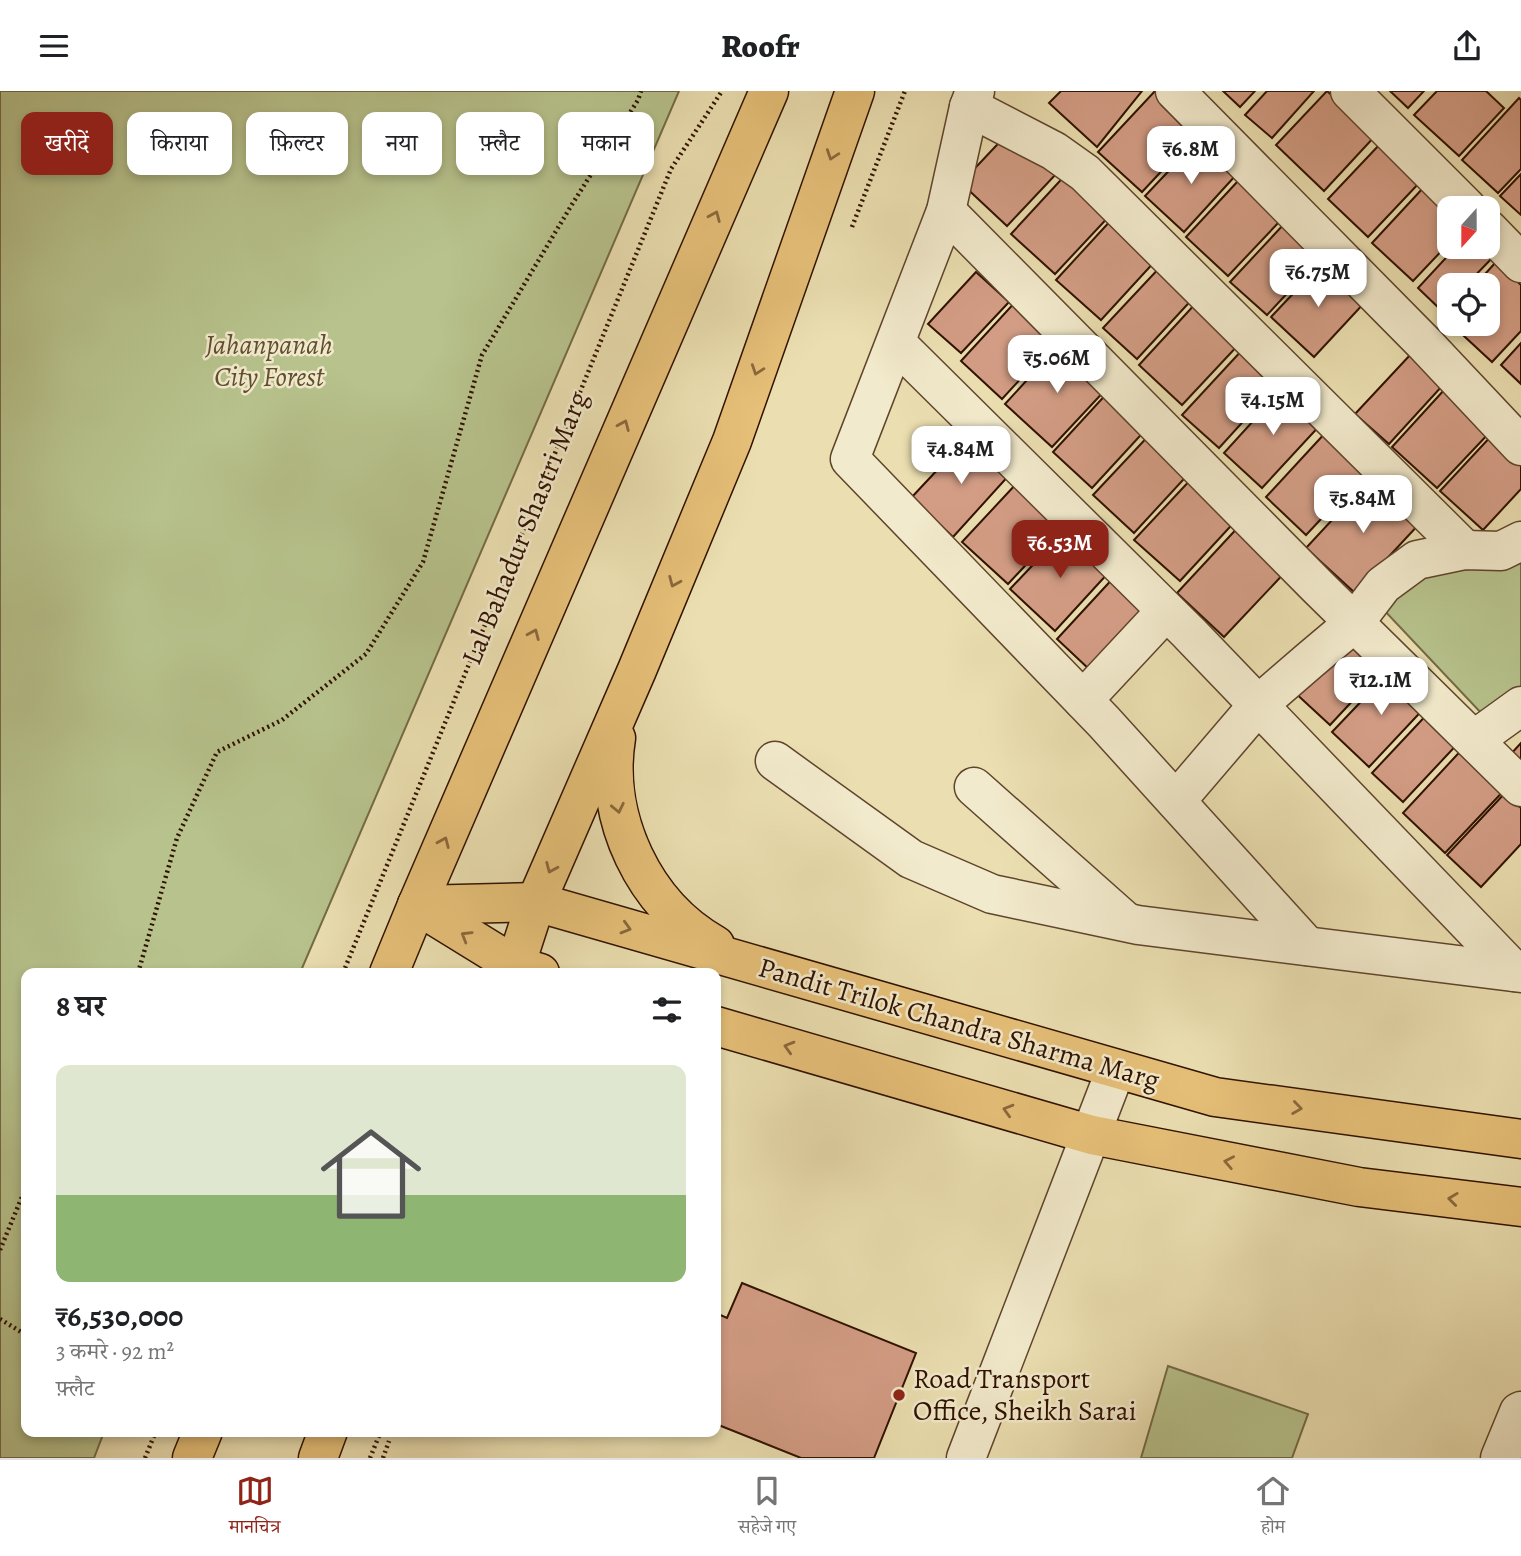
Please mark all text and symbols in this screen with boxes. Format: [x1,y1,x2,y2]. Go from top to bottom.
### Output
text: Roofr [721,24,800,68]
icon: menu [35,27,73,65]
icon: share [1448,27,1486,65]
chip: खरीदें [21,112,113,175]
chip: किराया [127,112,232,175]
chip: फ़िल्टर [246,112,348,175]
chip: नया [362,112,442,175]
chip: फ़्लैट [456,112,544,175]
chip: मकान [558,112,654,175]
pin: ₹6.8M [1142,127,1240,186]
text: ₹6.8M [1163,133,1219,164]
one-way arrow [826,149,840,161]
north arrow [1437,196,1500,259]
map controls [1437,196,1500,336]
one-way arrow [707,211,721,223]
pin: ₹6.75M [1261,249,1375,309]
text: ₹6.75M [1286,256,1350,287]
button: locate [1437,273,1500,336]
park label: Jahanpanah City Forest [204,326,333,396]
pin: ₹5.06M [1000,335,1114,395]
text: ₹5.06M [1024,342,1090,373]
one-way arrow [751,364,765,376]
pin: ₹4.15M [1216,377,1330,437]
text: ₹4.15M [1241,384,1305,415]
street label: Lal Bahadur Shastri Marg [453,385,597,671]
one-way arrow [616,420,630,432]
pin: ₹4.84M [904,427,1018,486]
text: ₹4.84M [928,433,994,464]
pin: ₹5.84M [1306,475,1420,535]
text: ₹5.84M [1330,482,1396,513]
pin: ₹6.53M [1003,521,1117,580]
text: ₹6.53M [1028,527,1092,558]
one-way arrow [668,575,682,587]
one-way arrow [526,628,540,641]
pin: ₹12.1M [1324,657,1438,717]
text: ₹12.1M [1350,664,1412,695]
one-way arrow [609,802,624,814]
one-way arrow [436,837,450,850]
one-way arrow [545,860,559,873]
one-way arrow [619,919,631,934]
one-way arrow [461,931,474,944]
street label: Pandit Trilok Chandra Sharma Marg [754,948,1164,1100]
text: 8 घर [56,986,105,1026]
icon: filters [648,991,686,1029]
one-way arrow [783,1040,795,1055]
one-way arrow [1291,1101,1303,1116]
one-way arrow [1002,1104,1014,1119]
icon: home [308,1111,434,1237]
one-way arrow [1223,1155,1235,1170]
one-way arrow [1447,1191,1459,1206]
text: ₹6,530,000 [56,1296,183,1336]
text: 3 कमरे · 92 m² [56,1336,174,1367]
place label: Road Transport Office, Sheikh Sarai [913,1360,1137,1430]
text: फ़्लैट [56,1373,94,1404]
marker: Road Transport Office, Sheikh Sarai [891,1387,907,1403]
tab: मानचित्र [229,1472,280,1545]
tab: सहेजे गए [738,1472,796,1545]
tab: होम [1254,1472,1292,1545]

